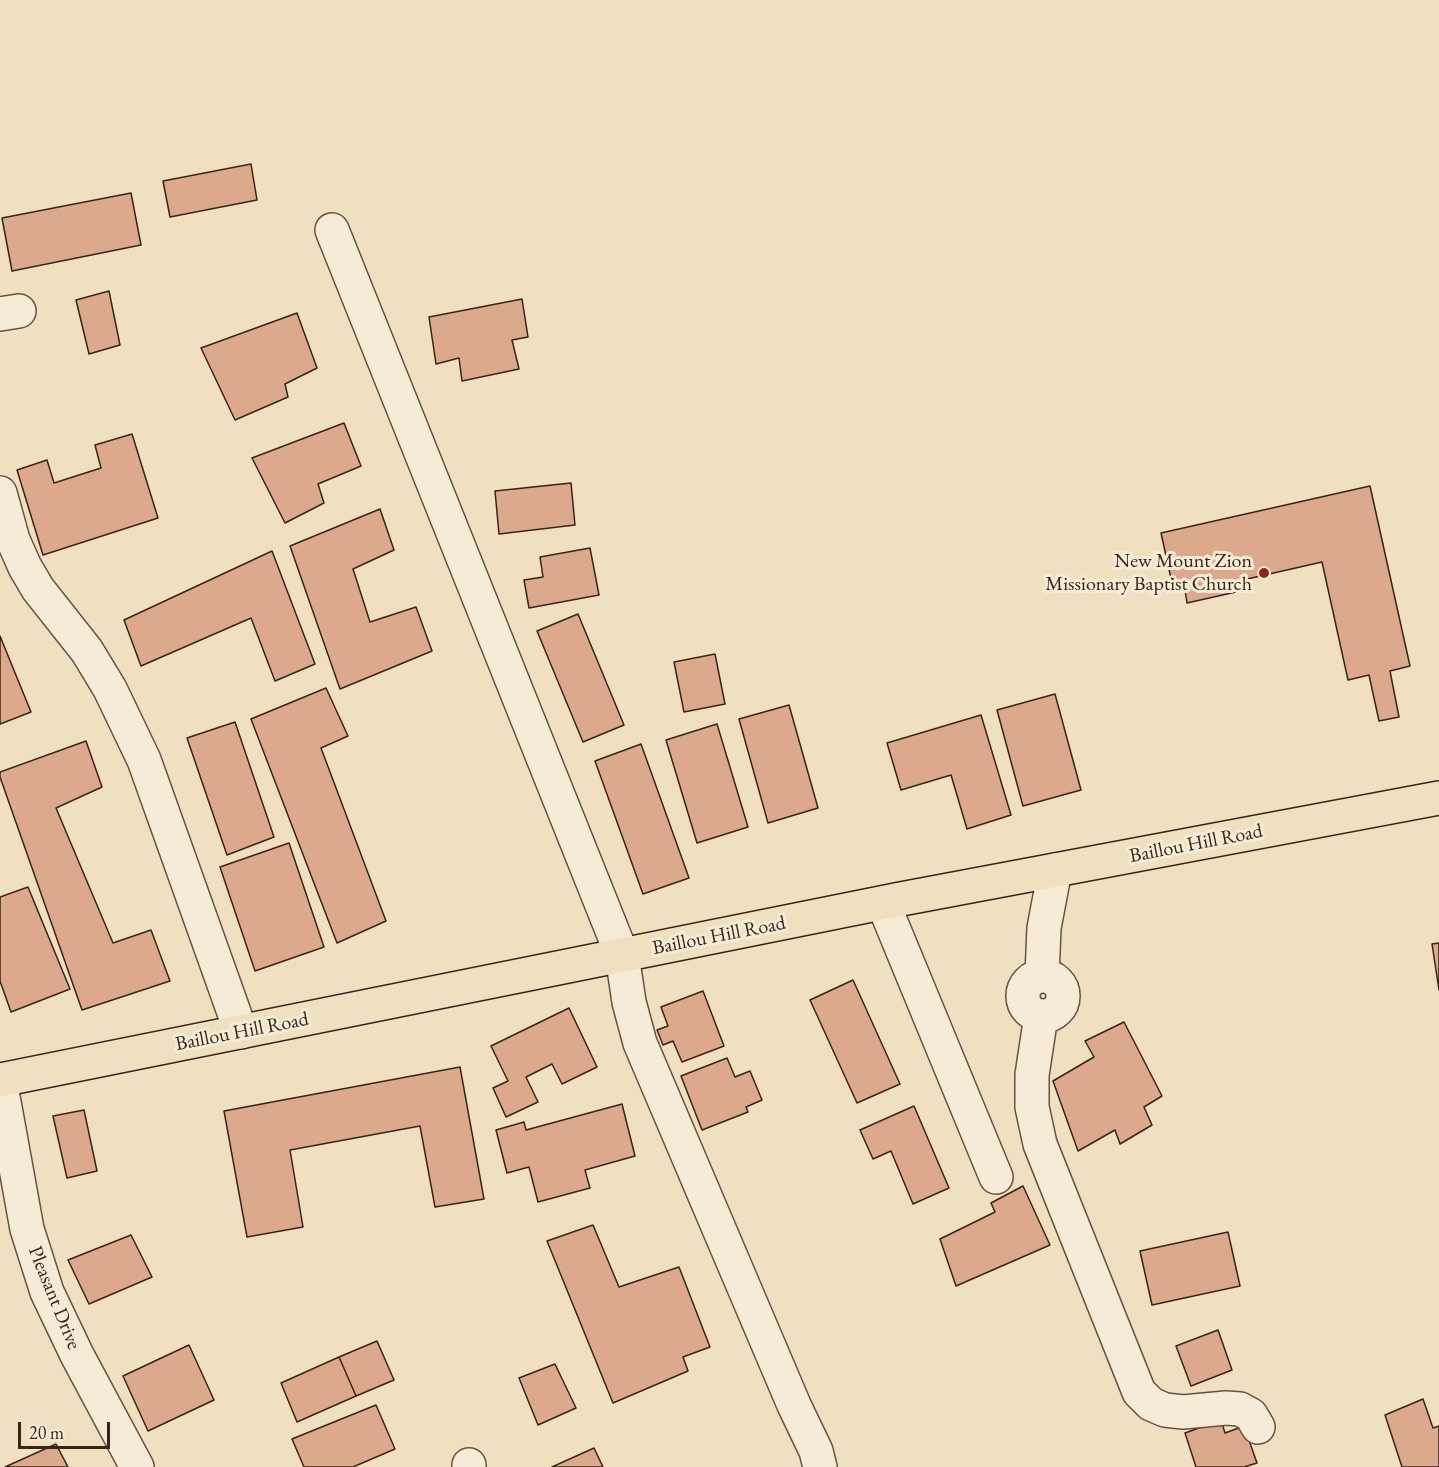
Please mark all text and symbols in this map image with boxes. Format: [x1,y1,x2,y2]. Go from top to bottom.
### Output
place label: New Mount Zion Missionary Baptist Church [1045,550,1252,597]
marker: New Mount Zion Missionary Baptist Church [1257,566,1271,580]
street label: Baillou Hill Road [1127,819,1265,869]
street label: Baillou Hill Road [650,911,788,961]
street label: Baillou Hill Road [173,1007,311,1057]
street label: Pleasant Drive [22,1243,86,1353]
scale bar [21,1410,112,1448]
text: 20 m [29,1421,64,1444]

